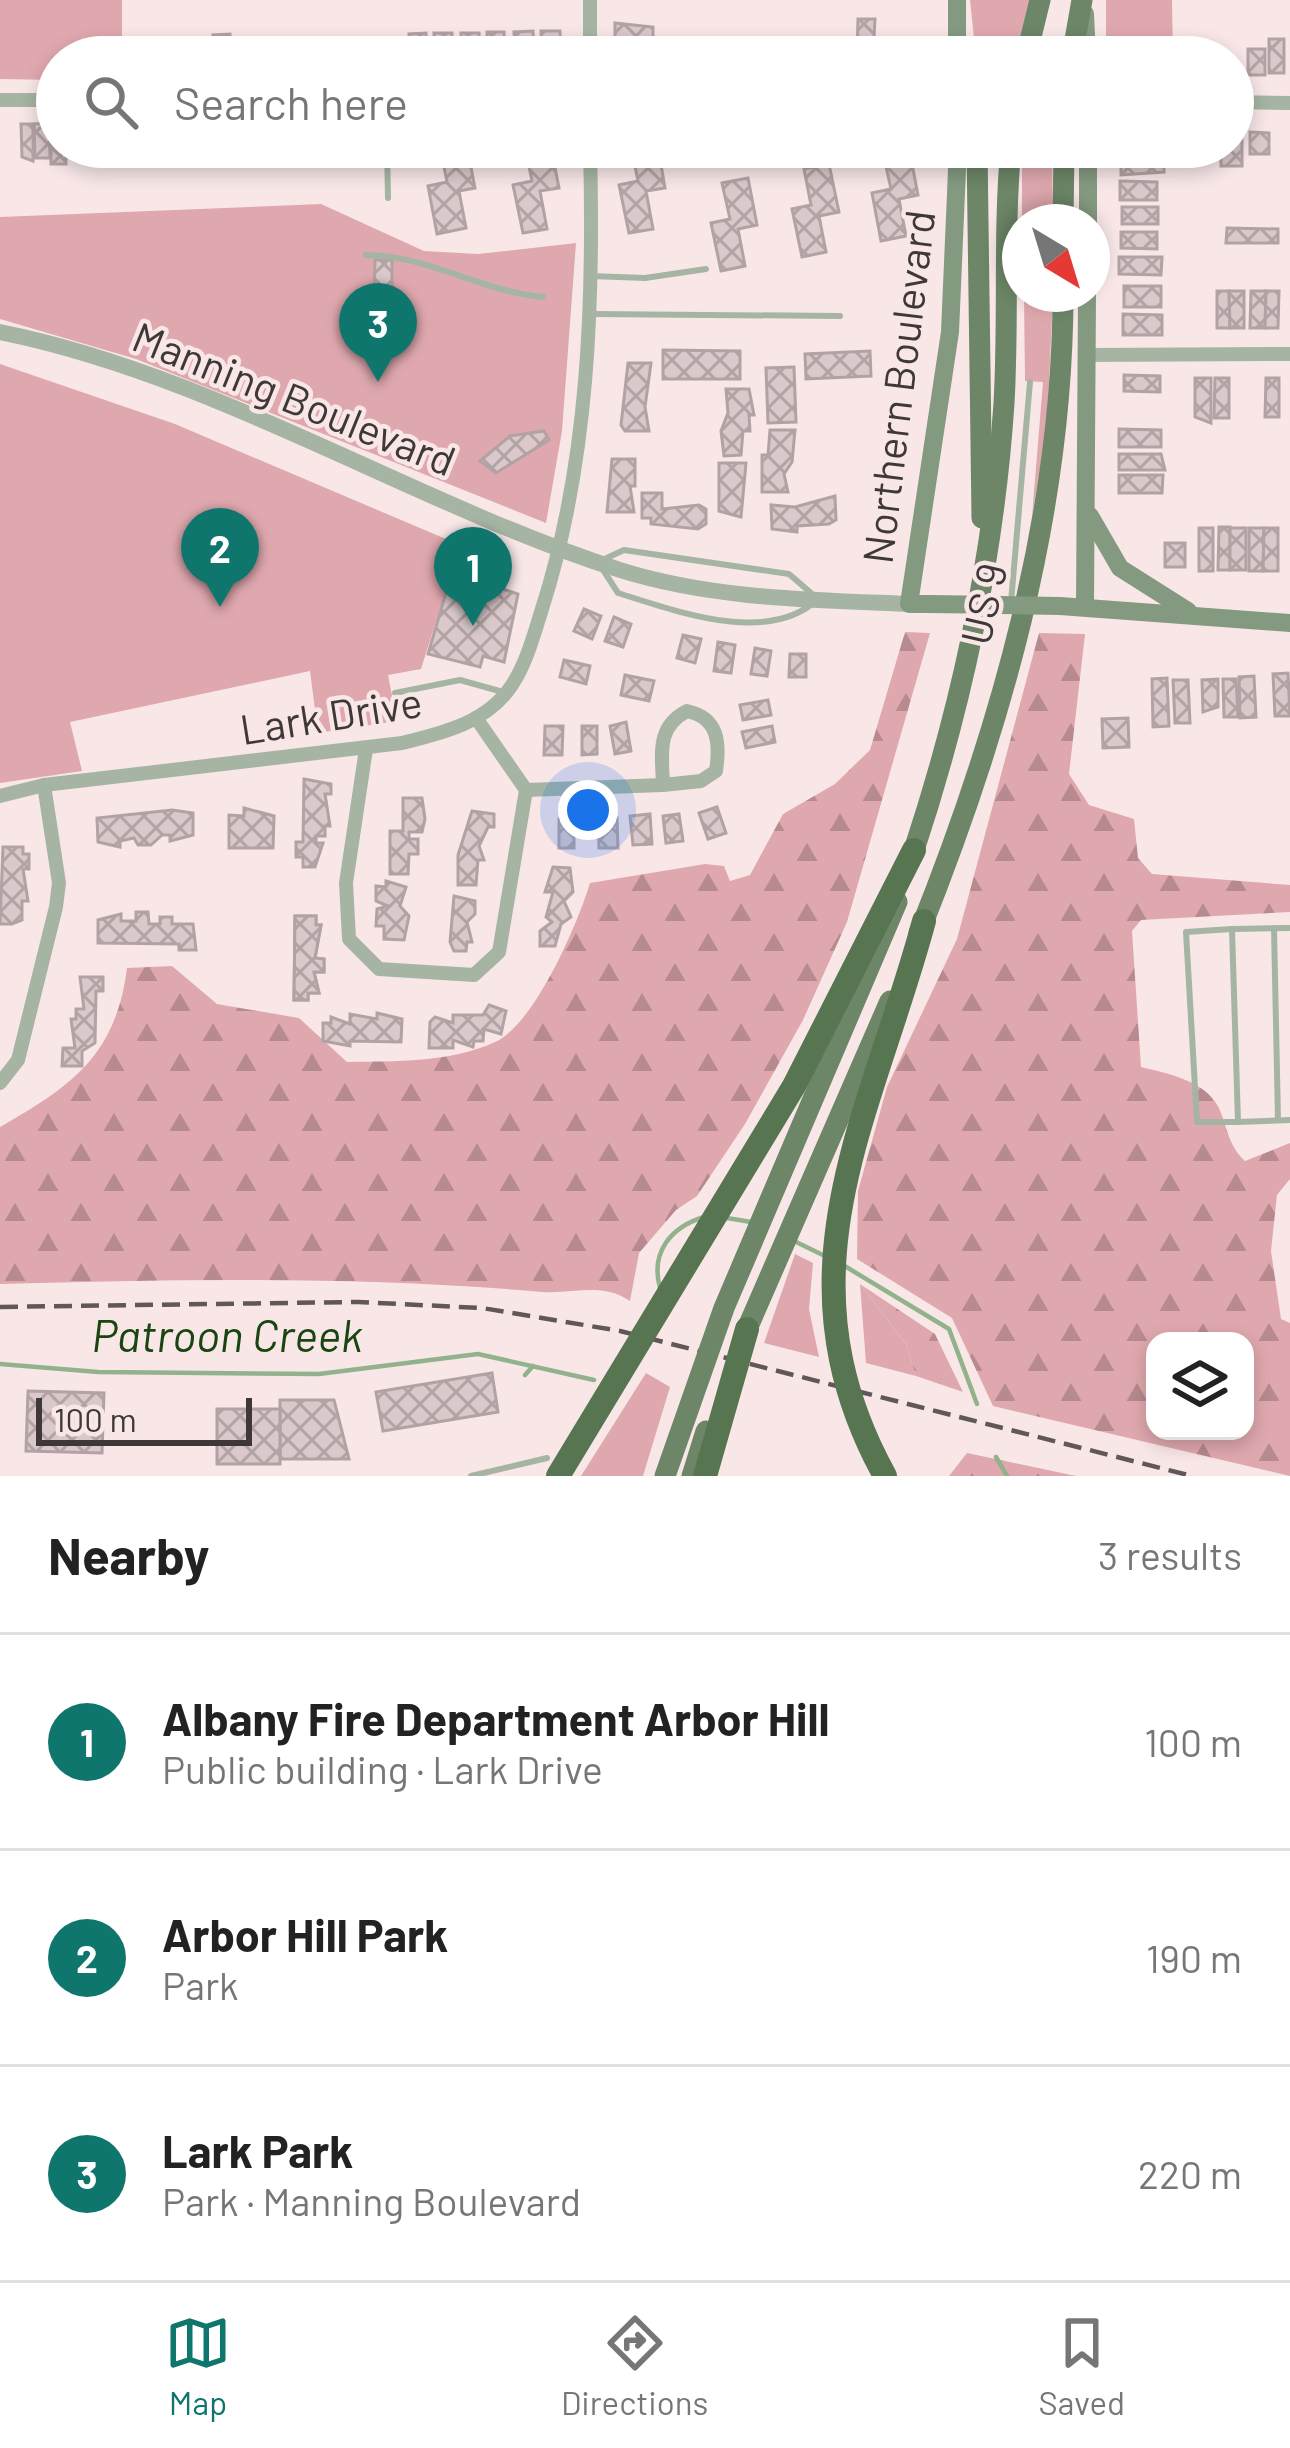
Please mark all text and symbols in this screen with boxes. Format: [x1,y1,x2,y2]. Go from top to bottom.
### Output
search box [36,36,1254,168]
icon: search [78,69,144,135]
text: Search here [174,75,408,129]
north arrow [1002,204,1110,312]
street label: Northern Boulevard [851,207,944,566]
pin: 3 [339,283,417,382]
street label: Manning Boulevard [126,310,463,486]
pin: 2 [181,508,259,607]
pin: 1 [434,527,512,626]
street label: US 9 [948,558,1016,649]
street label: Lark Drive [236,675,425,753]
your location [558,780,618,840]
water label: Patroon Creek [91,1307,363,1361]
map controls [1146,1332,1254,1440]
button: layers [1146,1332,1254,1440]
scale bar [36,1392,252,1445]
text: 100 m [54,1399,137,1439]
text: Nearby [48,1524,209,1585]
text: 3 results [1098,1531,1242,1578]
text: Albany Fire Department Arbor Hill [162,1691,830,1745]
text: 1 [80,1718,94,1765]
text: 100 m [1144,1718,1242,1765]
text: Public building · Lark Drive [162,1745,603,1792]
text: Arbor Hill Park [162,1907,448,1961]
text: 2 [76,1934,98,1981]
text: 190 m [1146,1934,1242,1981]
text: Park [162,1961,239,2008]
text: Lark Park [162,2123,353,2177]
text: 3 [76,2150,98,2197]
text: 220 m [1138,2150,1242,2197]
text: Park · Manning Boulevard [162,2177,581,2224]
tab: Map [165,2310,231,2422]
tab: Directions [561,2310,708,2422]
tab: Saved [1038,2310,1125,2422]

